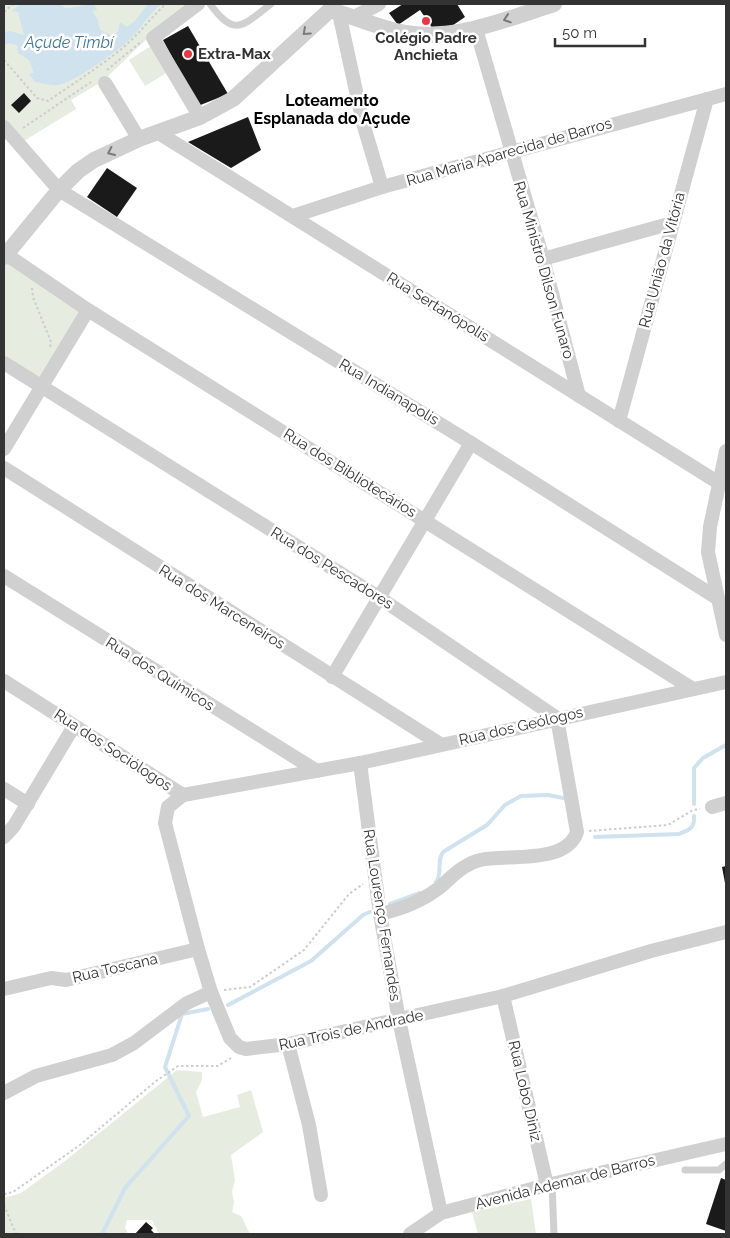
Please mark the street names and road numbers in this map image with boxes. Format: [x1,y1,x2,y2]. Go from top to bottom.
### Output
street label: Rua Maria Aparecida de Barros [404,114,614,190]
street label: Rua Ministro Dilson Funaro [510,179,578,361]
street label: Rua União da Vitória [635,190,689,330]
street label: Rua Sertanópolis [383,268,493,346]
street label: Rua Indianapolis [336,355,442,429]
street label: Rua dos Bibliotecários [280,425,420,521]
street label: Rua dos Pescadores [267,523,397,613]
street label: Rua dos Marceneiros [156,561,288,653]
street label: Rua dos Químicos [102,633,218,715]
street label: Rua dos Geólogos [457,703,585,749]
street label: Rua dos Sociólogos [51,705,175,795]
street label: Rua Lourenço Fernandes [360,828,404,1002]
street label: Rua Toscana [71,949,159,987]
street label: Rua Trois de Andrade [277,1006,425,1054]
street label: Rua Lobo Diniz [505,1039,545,1143]
street label: Avenida Ademar de Barros [473,1151,657,1213]

